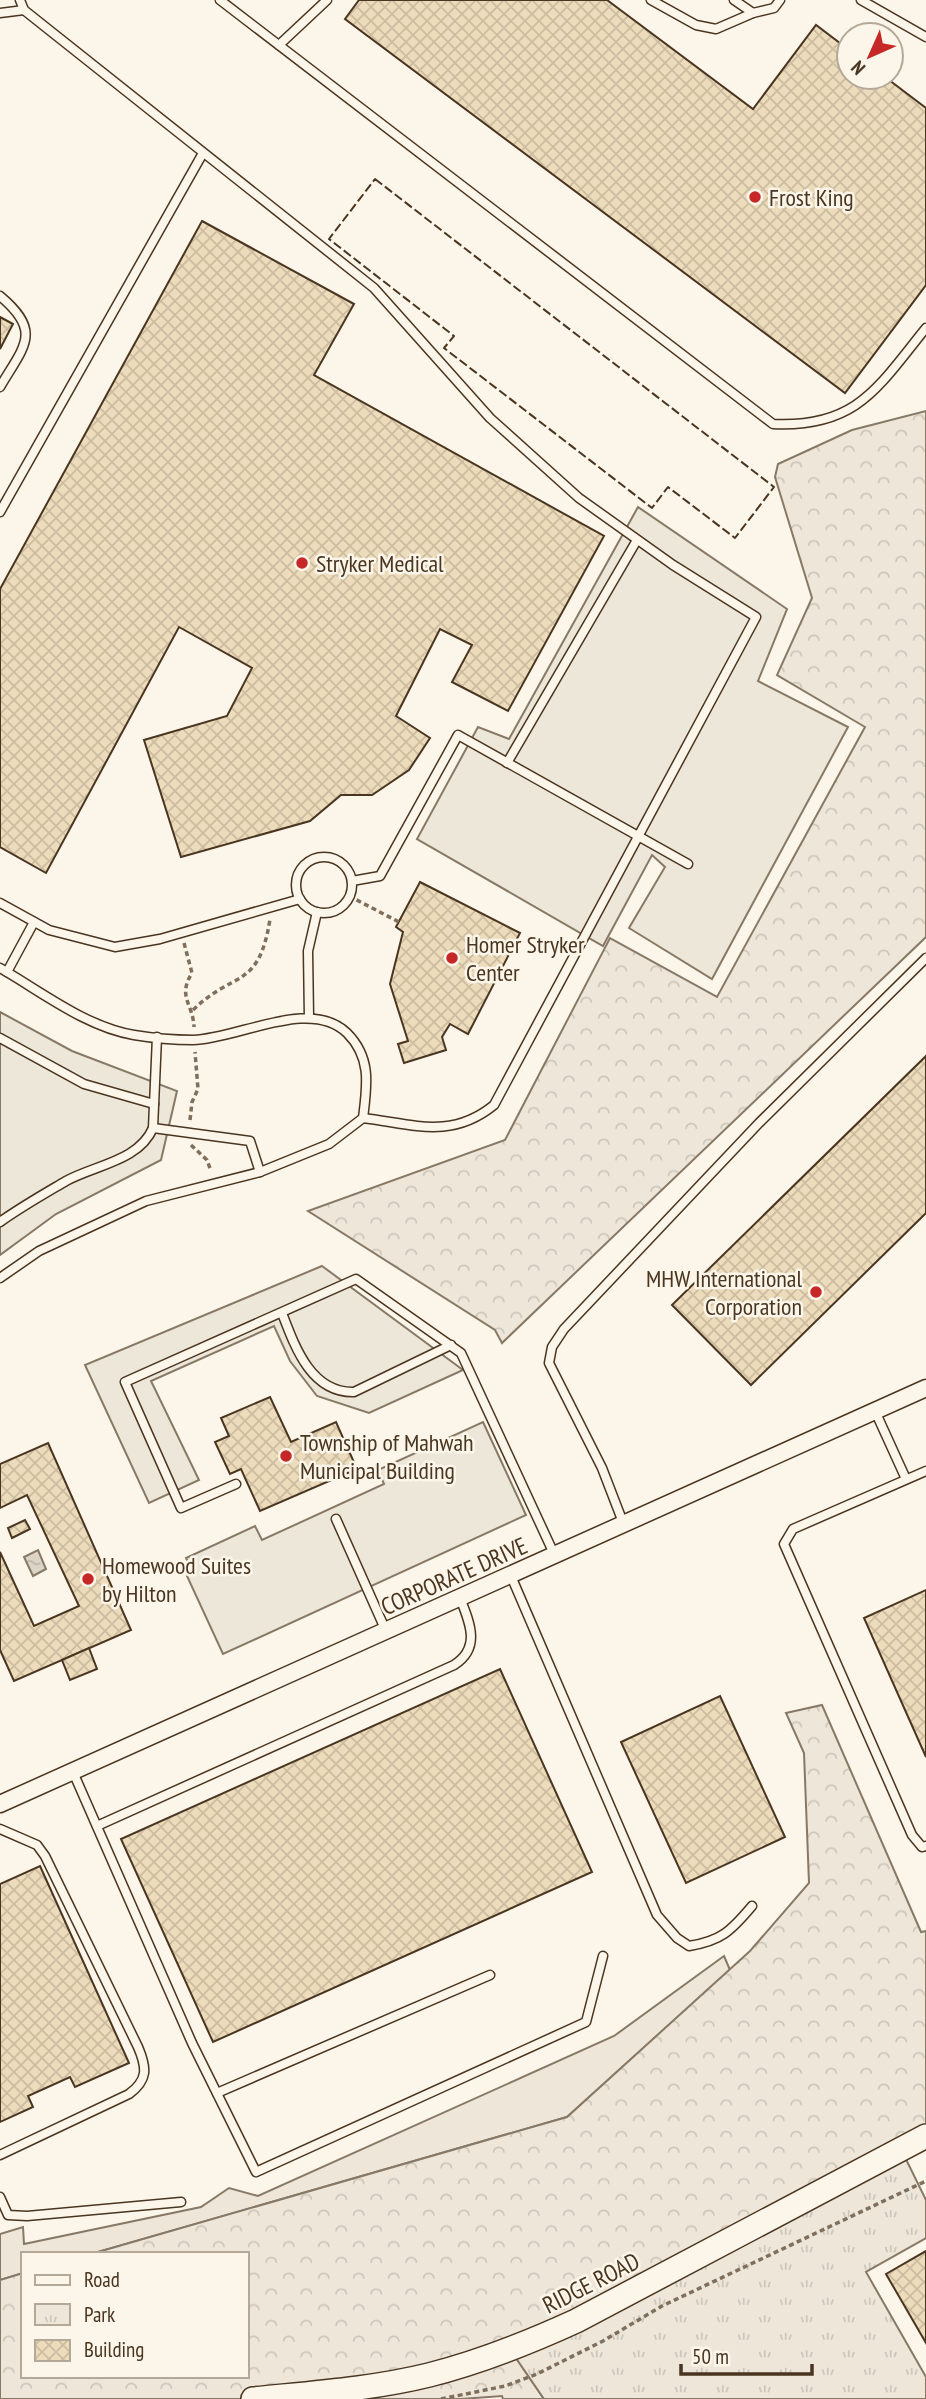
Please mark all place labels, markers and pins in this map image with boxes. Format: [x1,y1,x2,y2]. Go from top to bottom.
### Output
place label: Frost King [769,182,854,213]
marker: Frost King [747,189,763,205]
place label: Stryker Medical [316,548,444,579]
marker: Stryker Medical [294,555,310,571]
place label: Homer Stryker Center [466,929,585,988]
marker: Homer Stryker Center [444,950,460,966]
place label: MHW International Corporation [646,1263,802,1322]
marker: MHW International Corporation [808,1284,824,1300]
place label: Township of Mahwah Municipal Building [300,1427,474,1486]
marker: Township of Mahwah Municipal Building [278,1448,294,1464]
place label: Homewood Suites by Hilton [102,1550,251,1609]
marker: Homewood Suites by Hilton [80,1571,96,1587]

